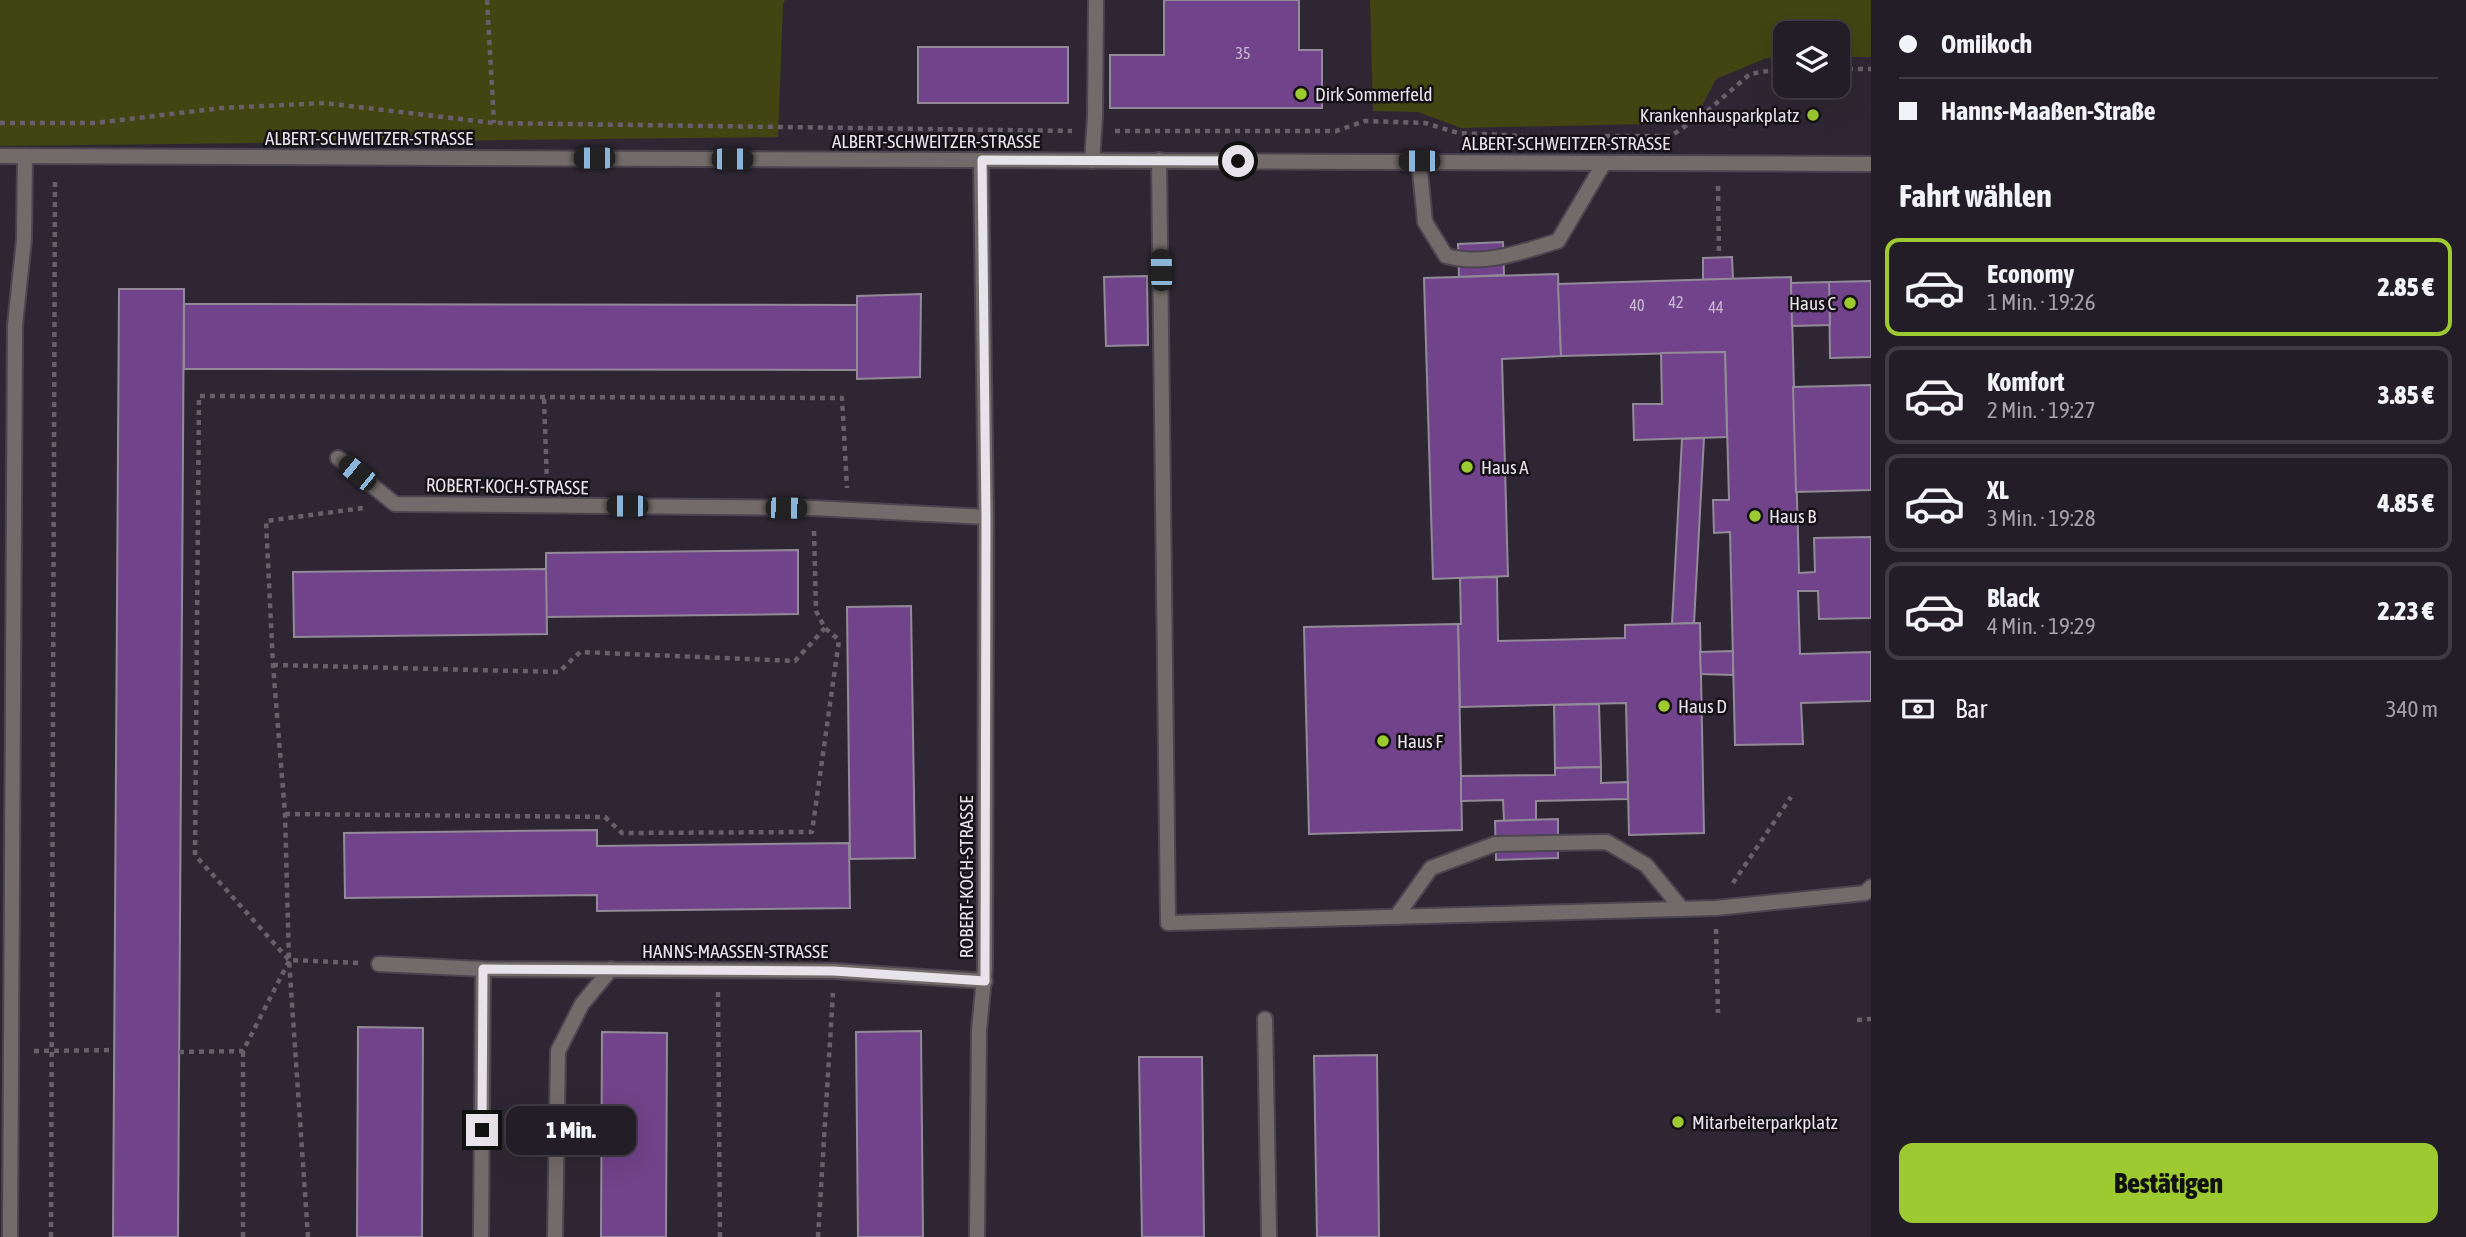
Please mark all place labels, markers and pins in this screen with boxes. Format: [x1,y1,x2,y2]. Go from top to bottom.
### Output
place label: Dirk Sommerfeld [1315,83,1433,105]
marker: Dirk Sommerfeld [1293,86,1309,102]
place label: Krankenhausparkplatz [1640,104,1799,126]
marker: Krankenhausparkplatz [1805,107,1821,123]
place label: Haus C [1789,292,1836,314]
marker: Haus C [1842,295,1858,311]
place label: Haus A [1481,456,1529,478]
marker: Haus A [1459,459,1475,475]
place label: Haus B [1769,505,1816,527]
marker: Haus B [1747,508,1763,524]
place label: Haus D [1678,695,1727,717]
marker: Haus D [1656,698,1672,714]
place label: Haus F [1397,730,1443,752]
marker: Haus F [1375,733,1391,749]
place label: Mitarbeiterparkplatz [1692,1111,1838,1133]
marker: Mitarbeiterparkplatz [1670,1114,1686,1130]

